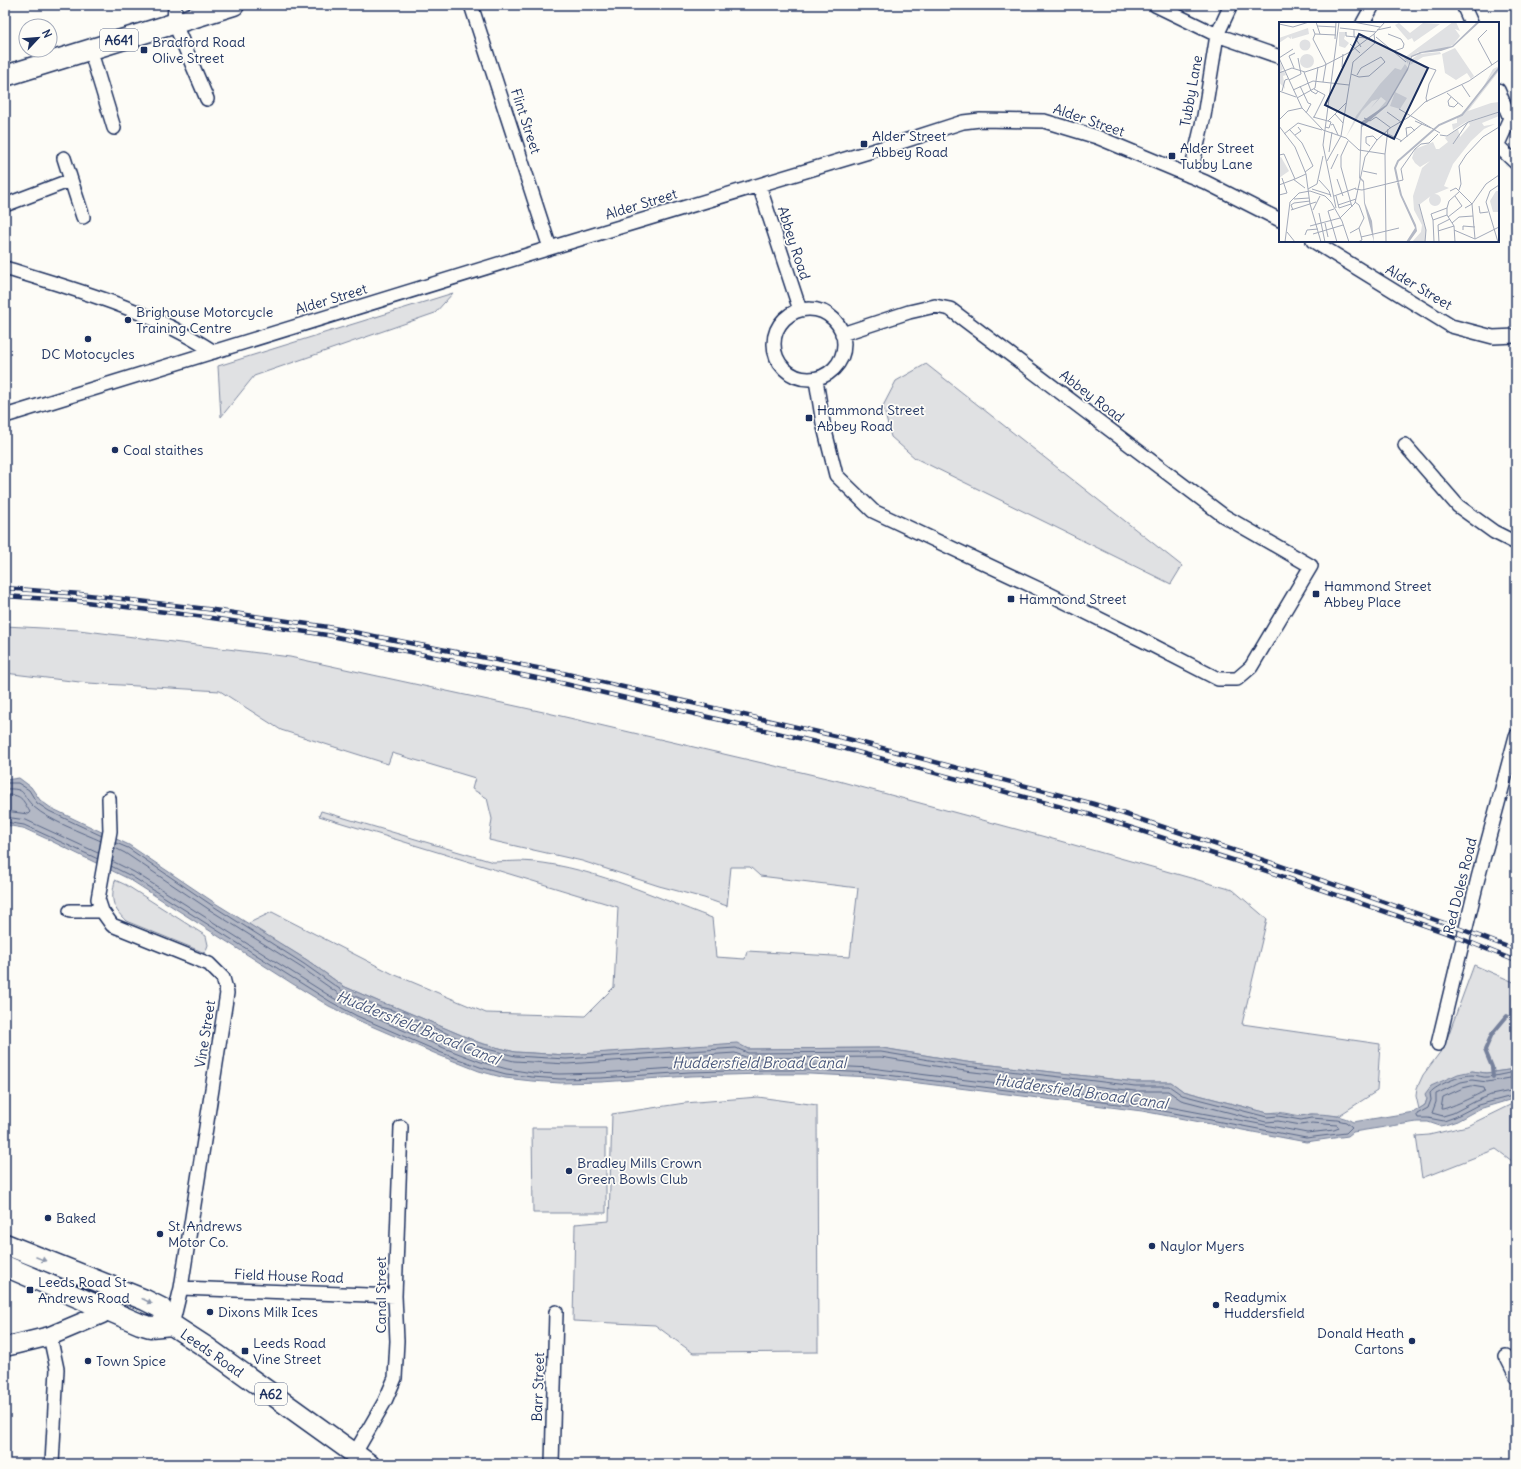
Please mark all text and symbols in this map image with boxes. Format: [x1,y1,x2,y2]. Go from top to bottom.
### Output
north arrow [18,18,58,58]
inset map [1279,22,1499,242]
text: N [39,27,55,40]
road number: A641 [100,29,138,51]
place label: Bradford Road Olive Street [152,33,245,67]
marker: Bradford Road Olive Street [139,45,149,55]
street label: Tubby Lane [1176,54,1206,128]
street label: Flint Street [507,86,545,156]
street label: Alder Street [1051,99,1127,141]
place label: Alder Street Abbey Road [872,127,948,161]
marker: Alder Street Abbey Road [859,139,869,149]
place label: Alder Street Tubby Lane [1180,139,1255,173]
marker: Alder Street Tubby Lane [1167,151,1177,161]
street label: Alder Street [603,184,679,223]
street label: Abbey Road [774,204,814,282]
street label: Alder Street [1383,260,1456,314]
street label: Alder Street [293,279,369,318]
place label: Brighouse Motorcycle Training Centre [136,303,273,337]
marker: Brighouse Motorcycle Training Centre [123,315,133,325]
marker: DC Motocycles [83,334,93,344]
place label: DC Motocycles [41,345,135,363]
street label: Abbey Road [1056,366,1128,426]
place label: Hammond Street Abbey Road [817,401,925,435]
marker: Hammond Street Abbey Road [804,413,814,423]
place label: Coal staithes [123,441,203,459]
marker: Coal staithes [110,445,120,455]
place label: Hammond Street Abbey Place [1324,577,1432,611]
marker: Hammond Street Abbey Place [1311,589,1321,599]
place label: Hammond Street [1019,590,1127,608]
marker: Hammond Street [1006,594,1016,604]
street label: Red Doles Road [1439,836,1481,936]
water label: Huddersfield Broad Canal [334,986,505,1070]
street label: Vine Street [191,999,219,1069]
water label: Huddersfield Broad Canal [672,1053,849,1072]
water label: Huddersfield Broad Canal [993,1070,1171,1113]
place label: Bradley Mills Crown Green Bowls Club [577,1154,702,1188]
marker: Bradley Mills Crown Green Bowls Club [564,1166,574,1176]
place label: Baked [56,1209,96,1227]
marker: Baked [43,1213,53,1223]
place label: St. Andrews Motor Co. [168,1217,242,1251]
marker: St. Andrews Motor Co. [155,1229,165,1239]
place label: Naylor Myers [1160,1237,1244,1255]
marker: Naylor Myers [1147,1241,1157,1251]
one-way arrow [36,1256,48,1262]
street label: Canal Street [372,1256,390,1334]
street label: Field House Road [234,1265,344,1287]
place label: Leeds Road St Andrews Road [38,1273,130,1307]
marker: Leeds Road St Andrews Road [25,1285,35,1295]
place label: Readymix Huddersfield [1224,1288,1305,1322]
one-way arrow [141,1298,153,1304]
marker: Readymix Huddersfield [1211,1300,1221,1310]
place label: Dixons Milk Ices [218,1303,318,1321]
marker: Dixons Milk Ices [205,1307,215,1317]
place label: Donald Heath Cartons [1317,1324,1404,1358]
street label: Leeds Road [177,1325,247,1381]
place label: Leeds Road Vine Street [253,1334,326,1368]
marker: Donald Heath Cartons [1407,1336,1417,1346]
marker: Leeds Road Vine Street [240,1346,250,1356]
place label: Town Spice [96,1352,166,1370]
street label: Barr Street [528,1352,548,1422]
marker: Town Spice [83,1356,93,1366]
road number: A62 [255,1383,287,1405]

